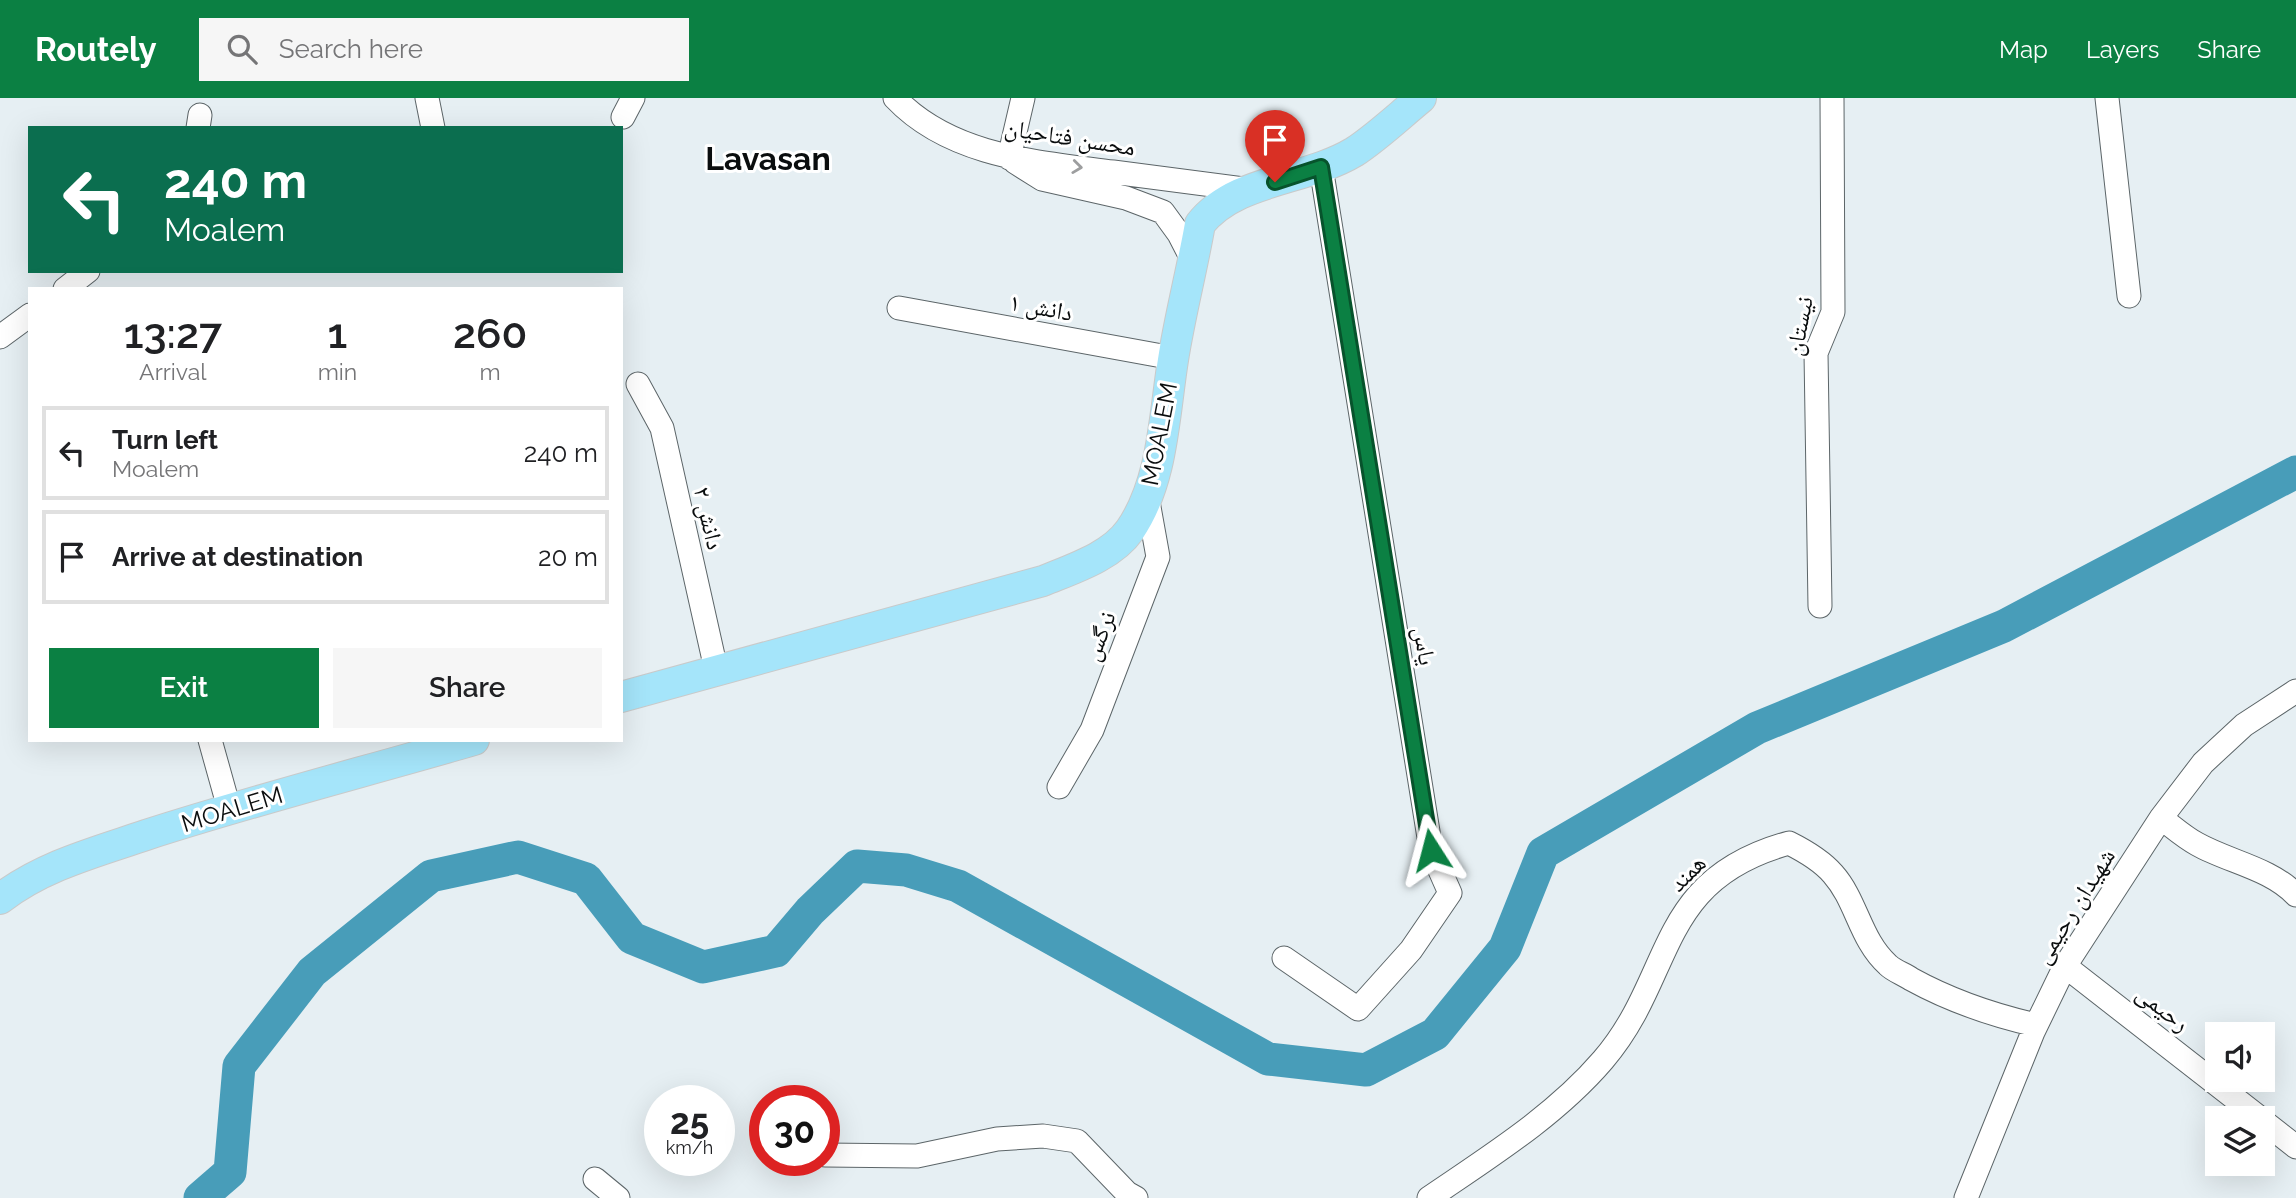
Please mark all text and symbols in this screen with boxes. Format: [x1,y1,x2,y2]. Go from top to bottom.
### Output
search box [199,18,689,81]
text: Routely [35,30,157,69]
icon: search [223,30,261,68]
text: Search here [279,34,423,64]
text: Map [1999,35,2048,64]
text: Layers [2086,35,2159,64]
text: Share [2197,35,2261,64]
pin [1245,110,1305,182]
street label: محسن فتاحیان [1003,112,1137,162]
icon: arrive [1256,121,1294,159]
district label: Lavasan [705,140,831,177]
text: 240 m [164,152,307,209]
icon: left [49,154,140,245]
one-way arrow [1071,159,1083,174]
text: Moalem [164,211,285,248]
street label: دانش ۱ [1007,287,1075,327]
street label: نیستان [1779,294,1819,358]
text: 13:27 [124,309,222,358]
text: 1 [328,309,347,358]
text: 260 [453,309,527,358]
text: Arrival [139,358,207,385]
text: min [318,358,357,385]
text: m [480,358,501,385]
street label: MOALEM [1135,380,1183,488]
text: Turn left [112,425,218,455]
icon: left [53,434,91,472]
text: 240 m [524,438,598,468]
text: Moalem [112,455,199,482]
street label: دانش ۲ [688,484,730,552]
icon: arrive [53,538,91,576]
text: Arrive at destination [112,542,363,572]
text: 20 m [538,542,598,572]
street label: نرگس [1076,607,1122,665]
street label: یاس [1408,625,1442,667]
button: Exit [49,648,319,728]
button: Share [333,648,602,728]
street label: MOALEM [178,780,286,838]
position arrow [1394,813,1468,887]
street label: شهیدان رحیمی [2027,843,2121,969]
street label: همند [1662,848,1712,898]
street label: رحیمی [2131,978,2195,1038]
map controls [2205,1022,2275,1176]
button: sound [2205,1022,2275,1092]
speed limit sign: 30 [749,1085,840,1176]
text: 25 [670,1101,709,1142]
button: layers [2205,1106,2275,1176]
text: km/h [666,1137,713,1158]

